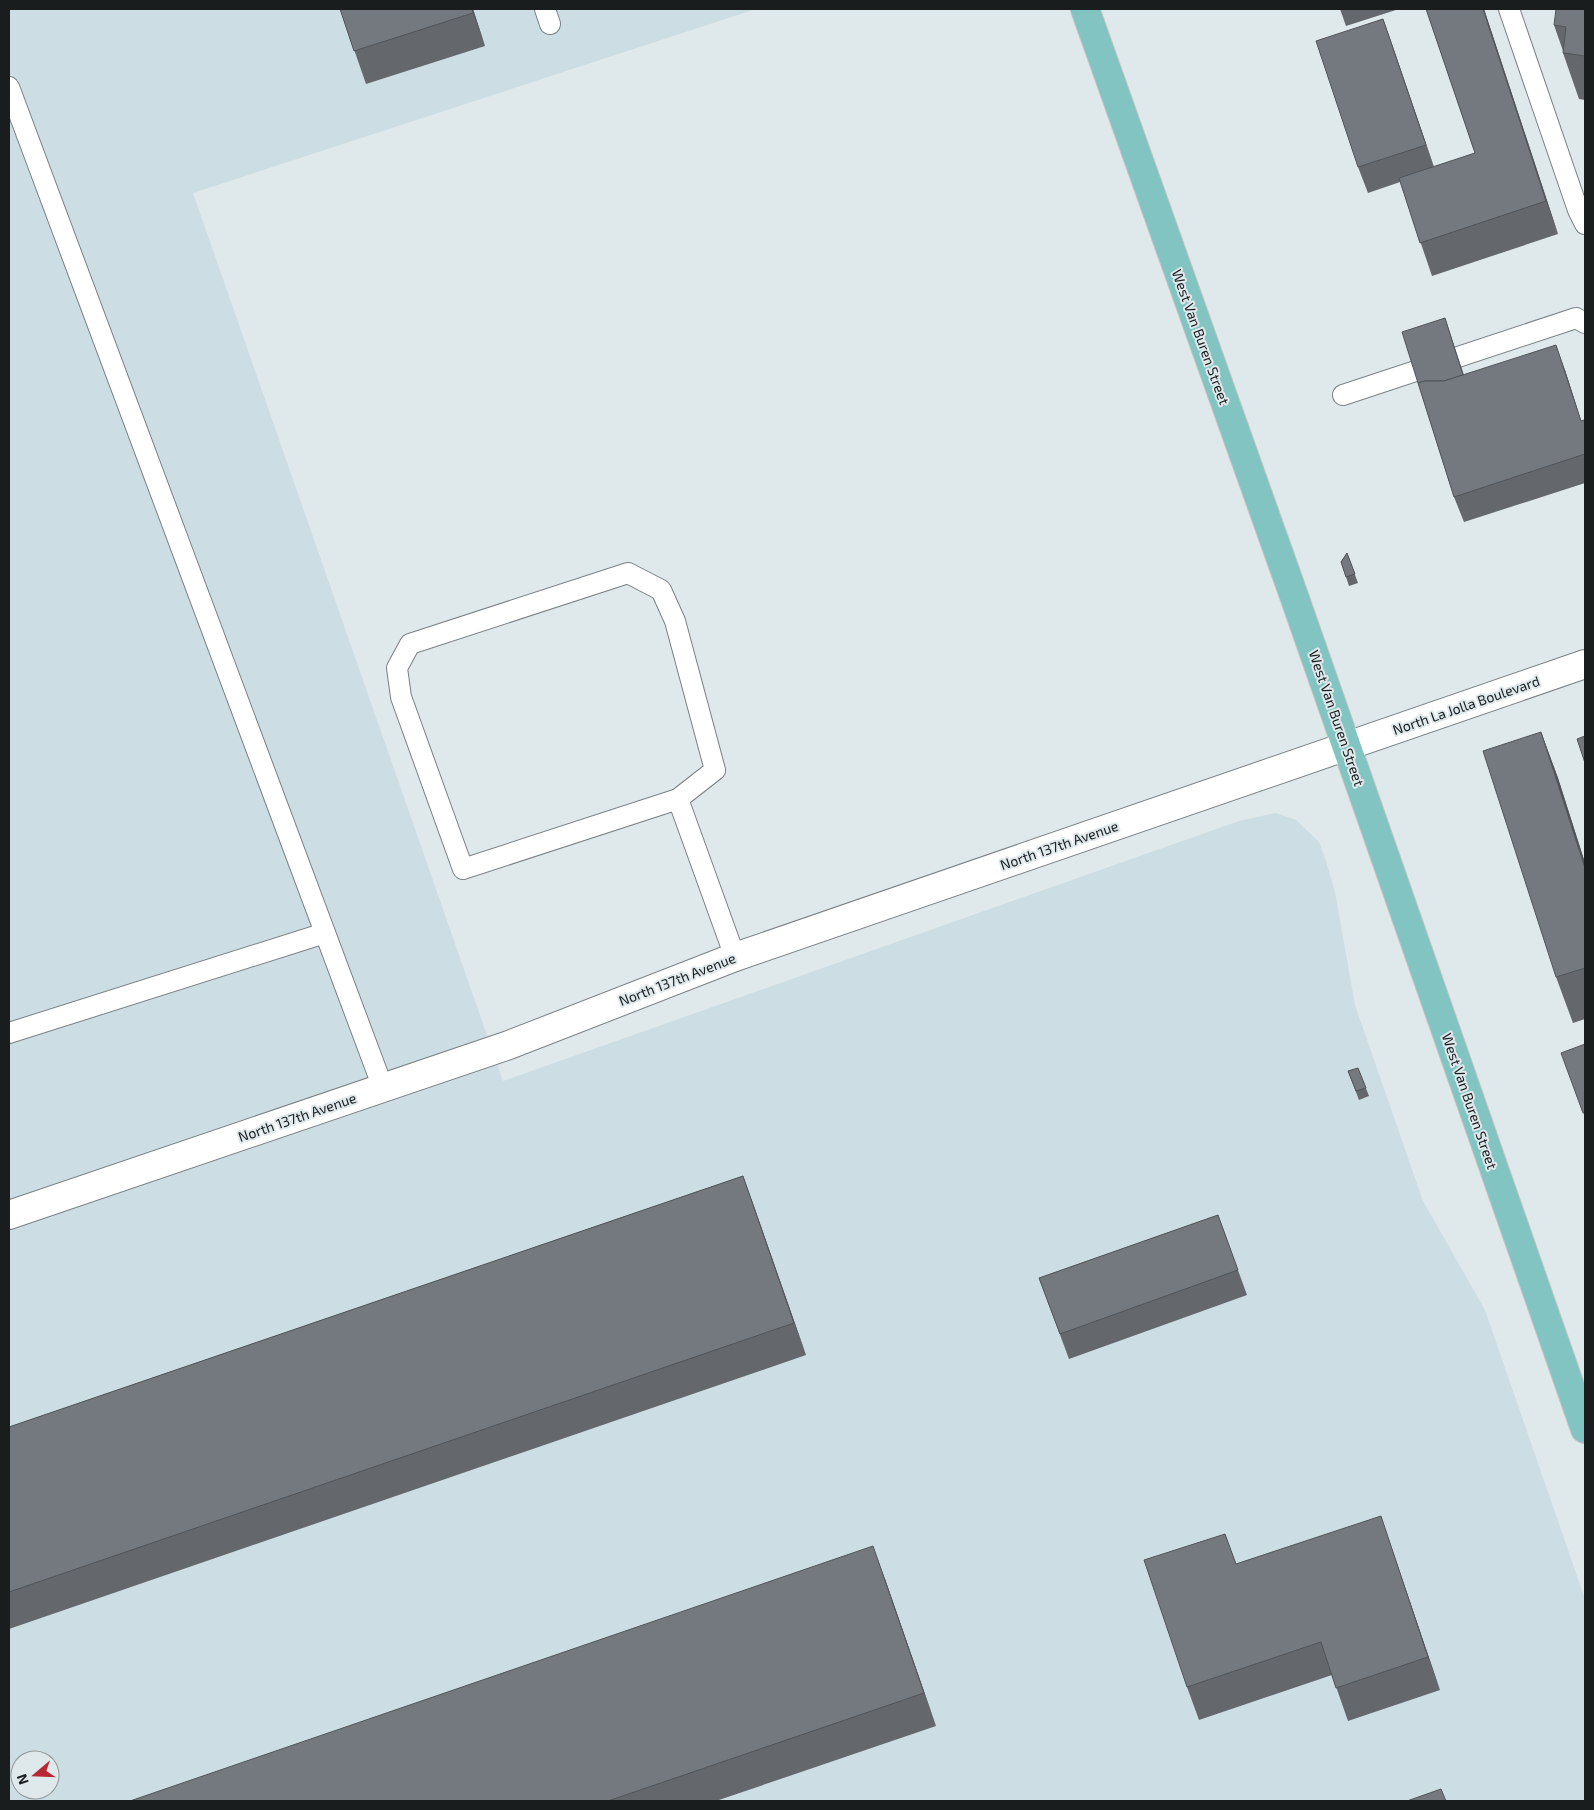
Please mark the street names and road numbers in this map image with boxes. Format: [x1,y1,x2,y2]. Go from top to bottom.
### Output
street label: West Van Buren Street [1169,267,1233,407]
street label: West Van Buren Street [1306,648,1368,788]
street label: North La Jolla Boulevard [1390,672,1542,738]
street label: North 137th Avenue [998,817,1120,873]
street label: North 137th Avenue [616,949,738,1009]
street label: West Van Buren Street [1439,1031,1501,1171]
street label: North 137th Avenue [236,1089,358,1145]

